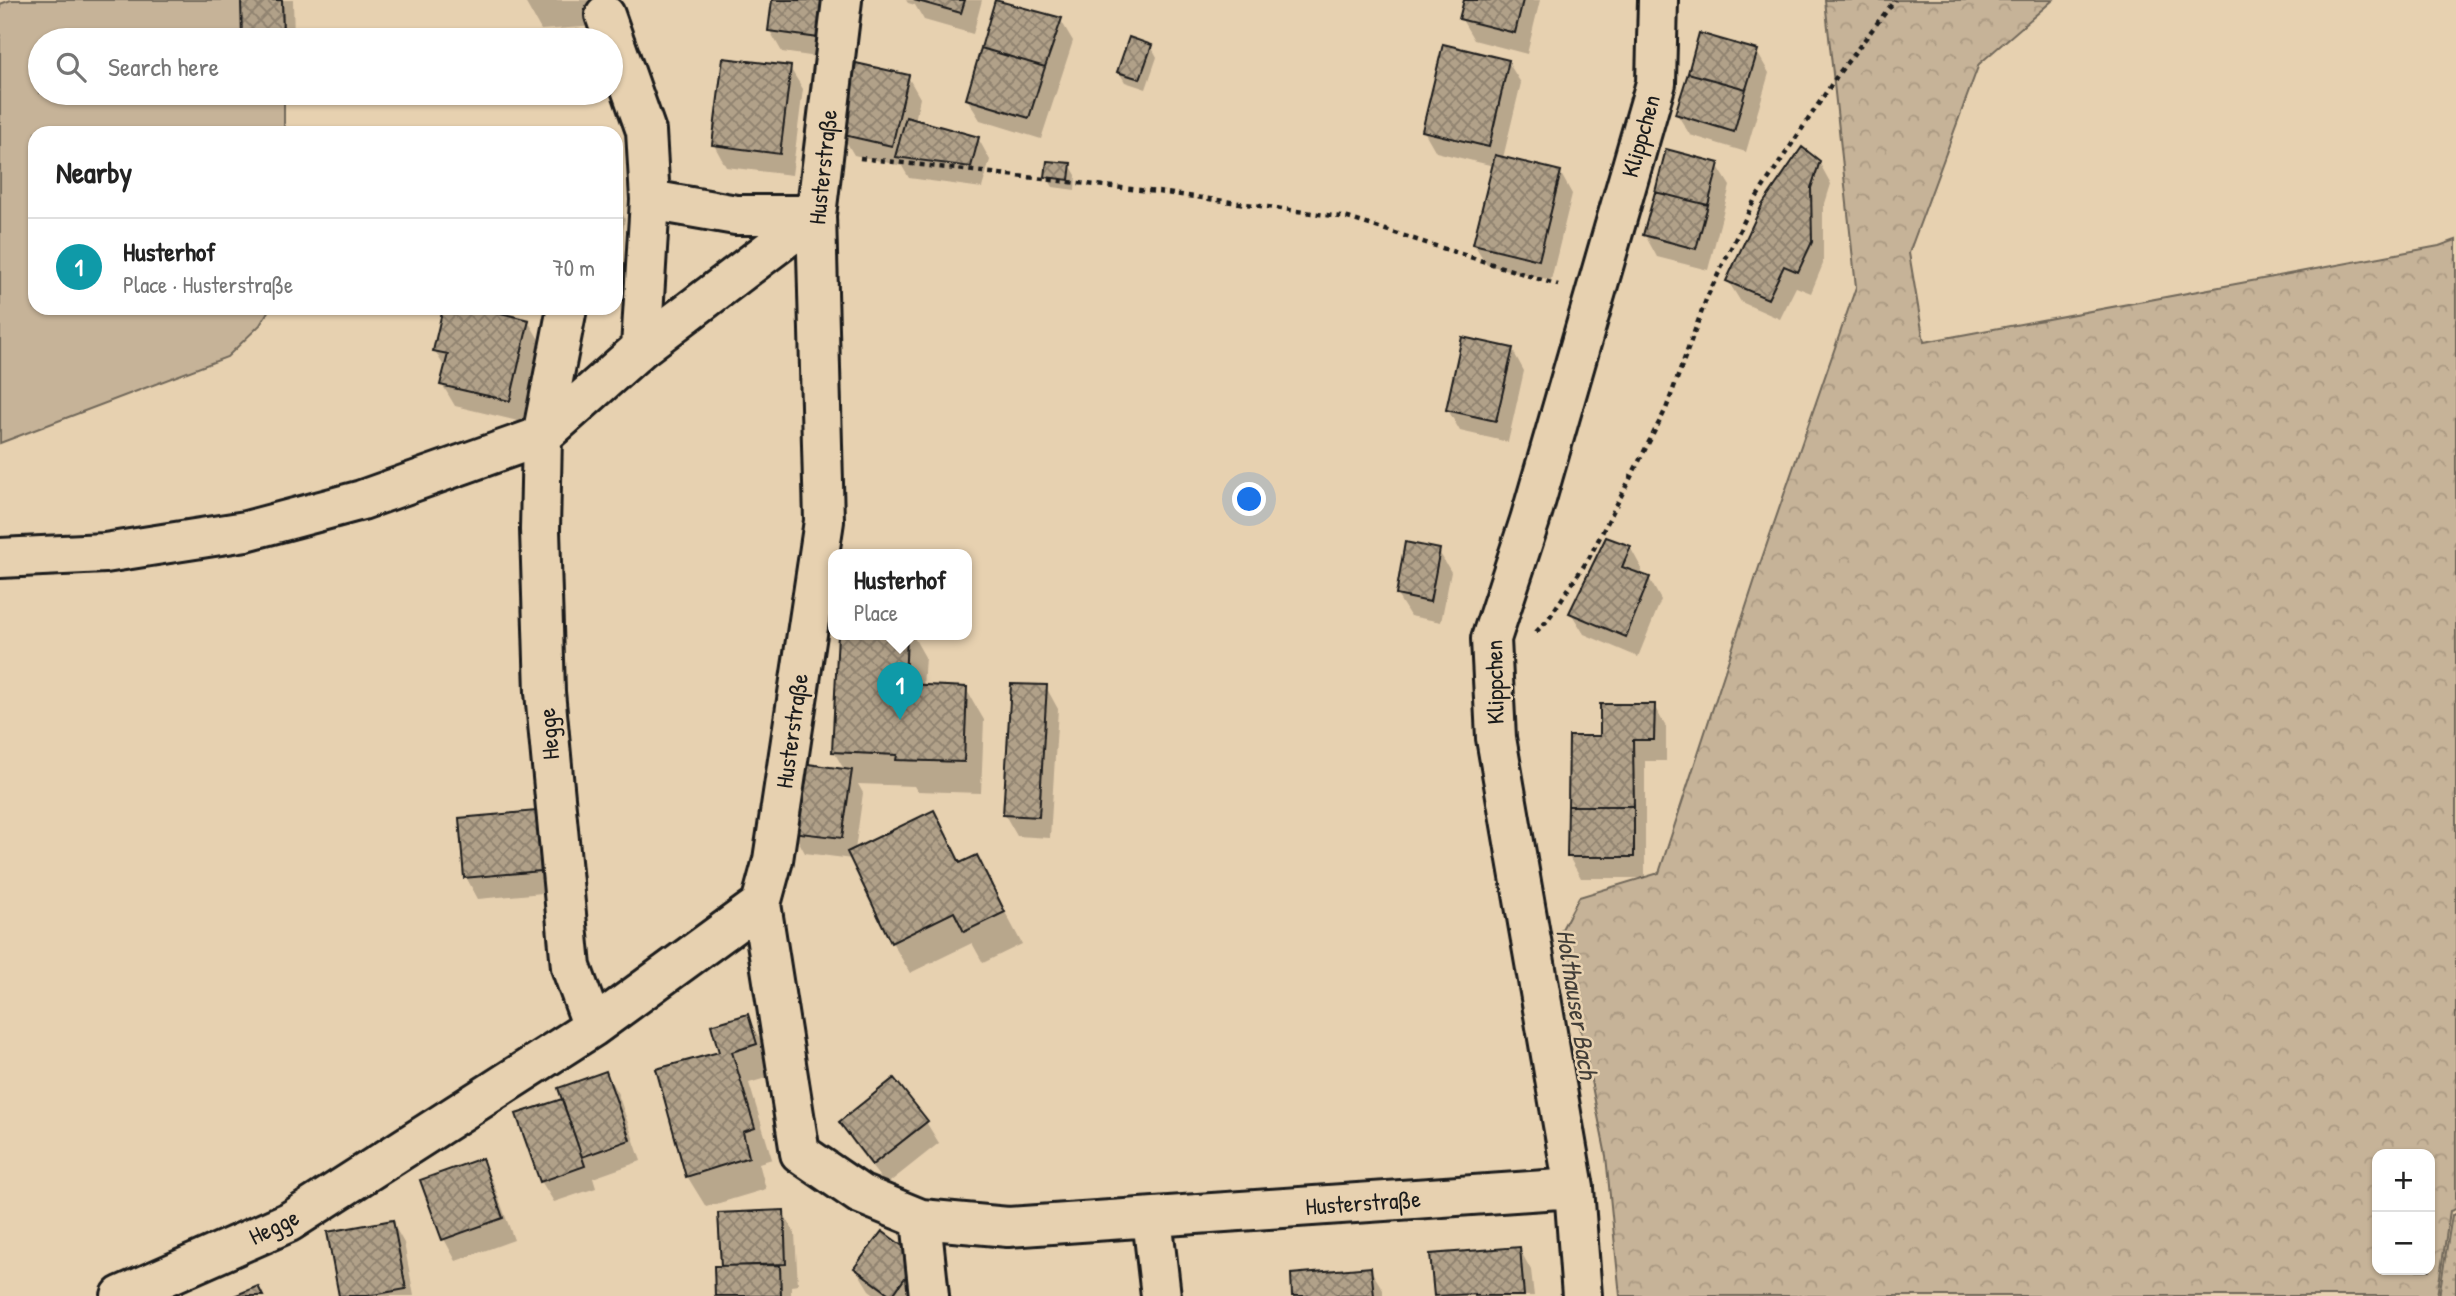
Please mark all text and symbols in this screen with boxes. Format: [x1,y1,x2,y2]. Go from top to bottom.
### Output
search box [28,28,623,105]
icon: search [52,48,90,86]
text: Search here [108,49,219,84]
street label: Klippchen [1613,91,1667,181]
street label: Husterstraße [800,107,844,226]
text: Nearby [56,152,132,192]
text: Husterhof [123,234,216,269]
text: 1 [75,252,83,283]
text: 70 m [552,252,595,283]
text: Place · Husterstraße [123,269,293,300]
your location [1232,482,1266,516]
popup [828,549,972,640]
text: Husterhof [854,562,946,597]
text: Place [854,597,898,628]
street label: Klippchen [1477,639,1511,725]
pin: 1 [877,662,923,720]
street label: Husterstraße [767,671,815,790]
street label: Hegge [530,707,566,761]
water label: Holthauser Bach [1548,927,1607,1083]
map controls [2372,1149,2435,1275]
button: + [2372,1149,2435,1212]
street label: Husterstraße [1304,1182,1422,1222]
street label: Hegge [243,1200,304,1252]
button: − [2372,1212,2435,1275]

